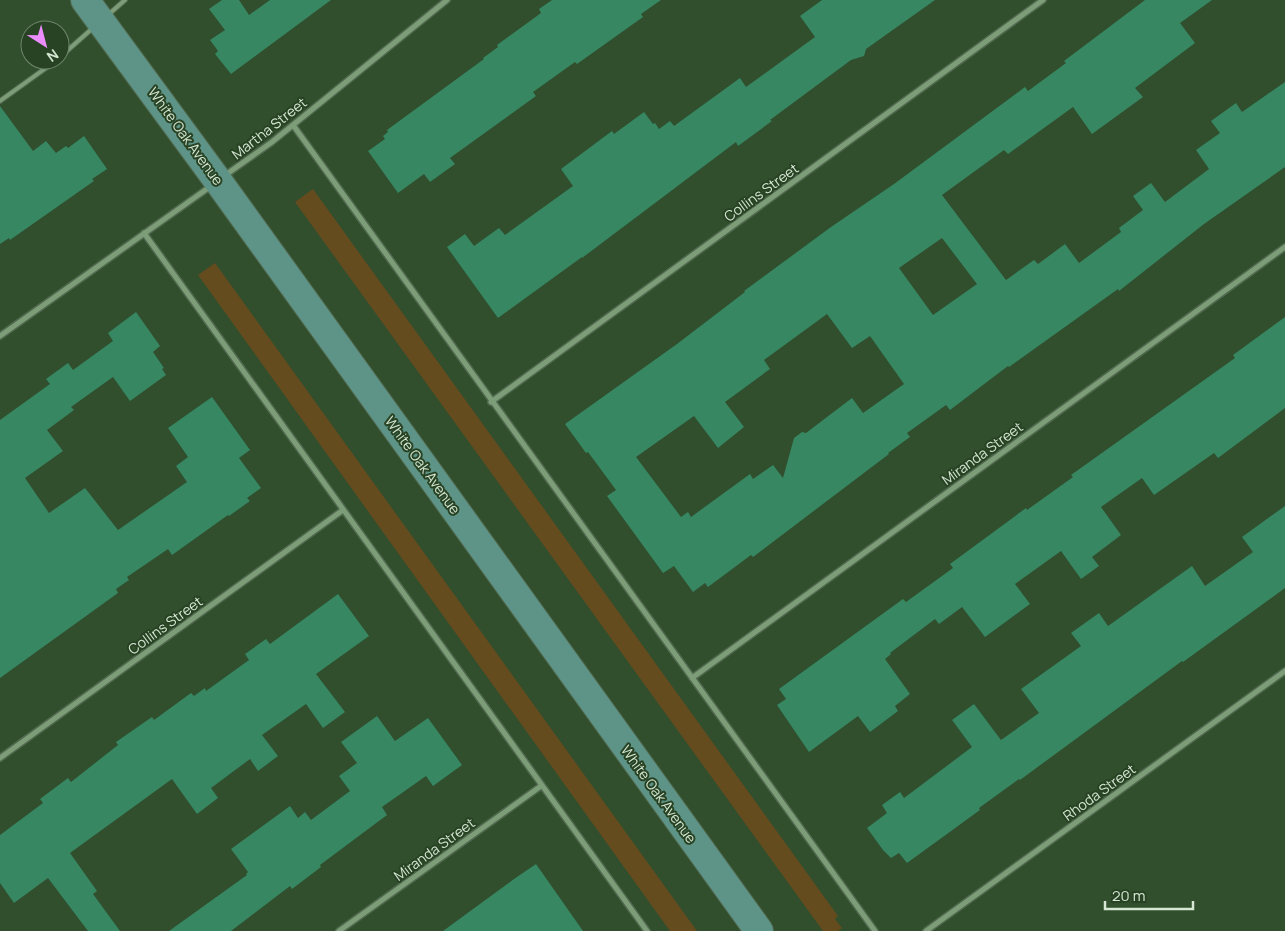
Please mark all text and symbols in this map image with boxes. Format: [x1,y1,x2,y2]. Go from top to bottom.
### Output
north arrow [20,20,70,70]
text: N [43,45,63,67]
street label: White Oak Avenue [144,83,228,189]
street label: Martha Street [228,93,311,163]
street label: Collins Street [720,158,802,225]
street label: White Oak Avenue [381,412,465,518]
street label: Miranda Street [938,417,1027,489]
street label: Collins Street [124,591,206,658]
street label: White Oak Avenue [617,741,701,847]
street label: Rhoda Street [1059,759,1139,825]
street label: Miranda Street [390,813,479,885]
scale bar [1105,878,1192,910]
text: 20 m [1112,885,1145,906]

